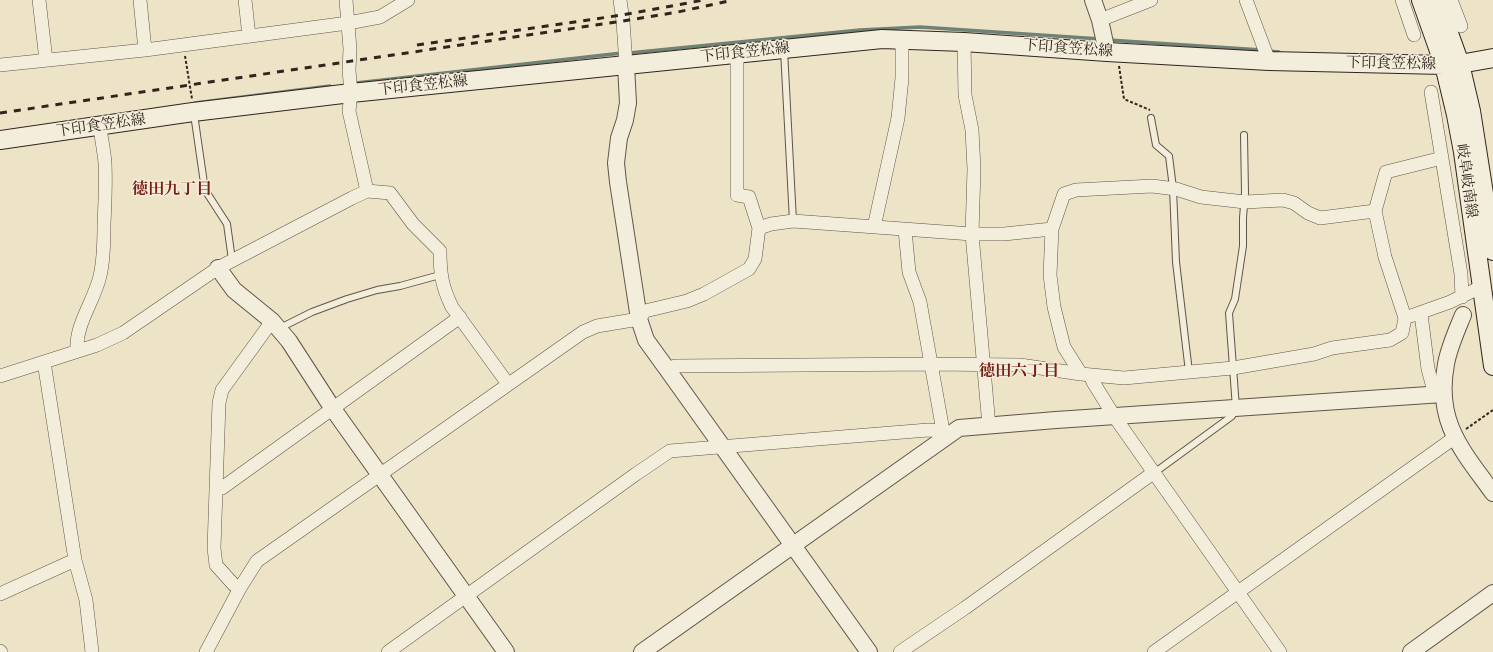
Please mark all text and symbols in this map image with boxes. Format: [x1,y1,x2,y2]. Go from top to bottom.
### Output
street label: 下印食笠松線 [1022,37,1114,61]
street label: 下印食笠松線 [699,39,791,67]
street label: 下印食笠松線 [1346,54,1436,74]
street label: 下印食笠松線 [377,72,469,100]
street label: 下印食笠松線 [55,111,147,141]
street label: 岐阜岐南線 [1452,143,1480,219]
district label: 徳田九丁目 [132,180,212,200]
district label: 徳田六丁目 [979,362,1059,382]

